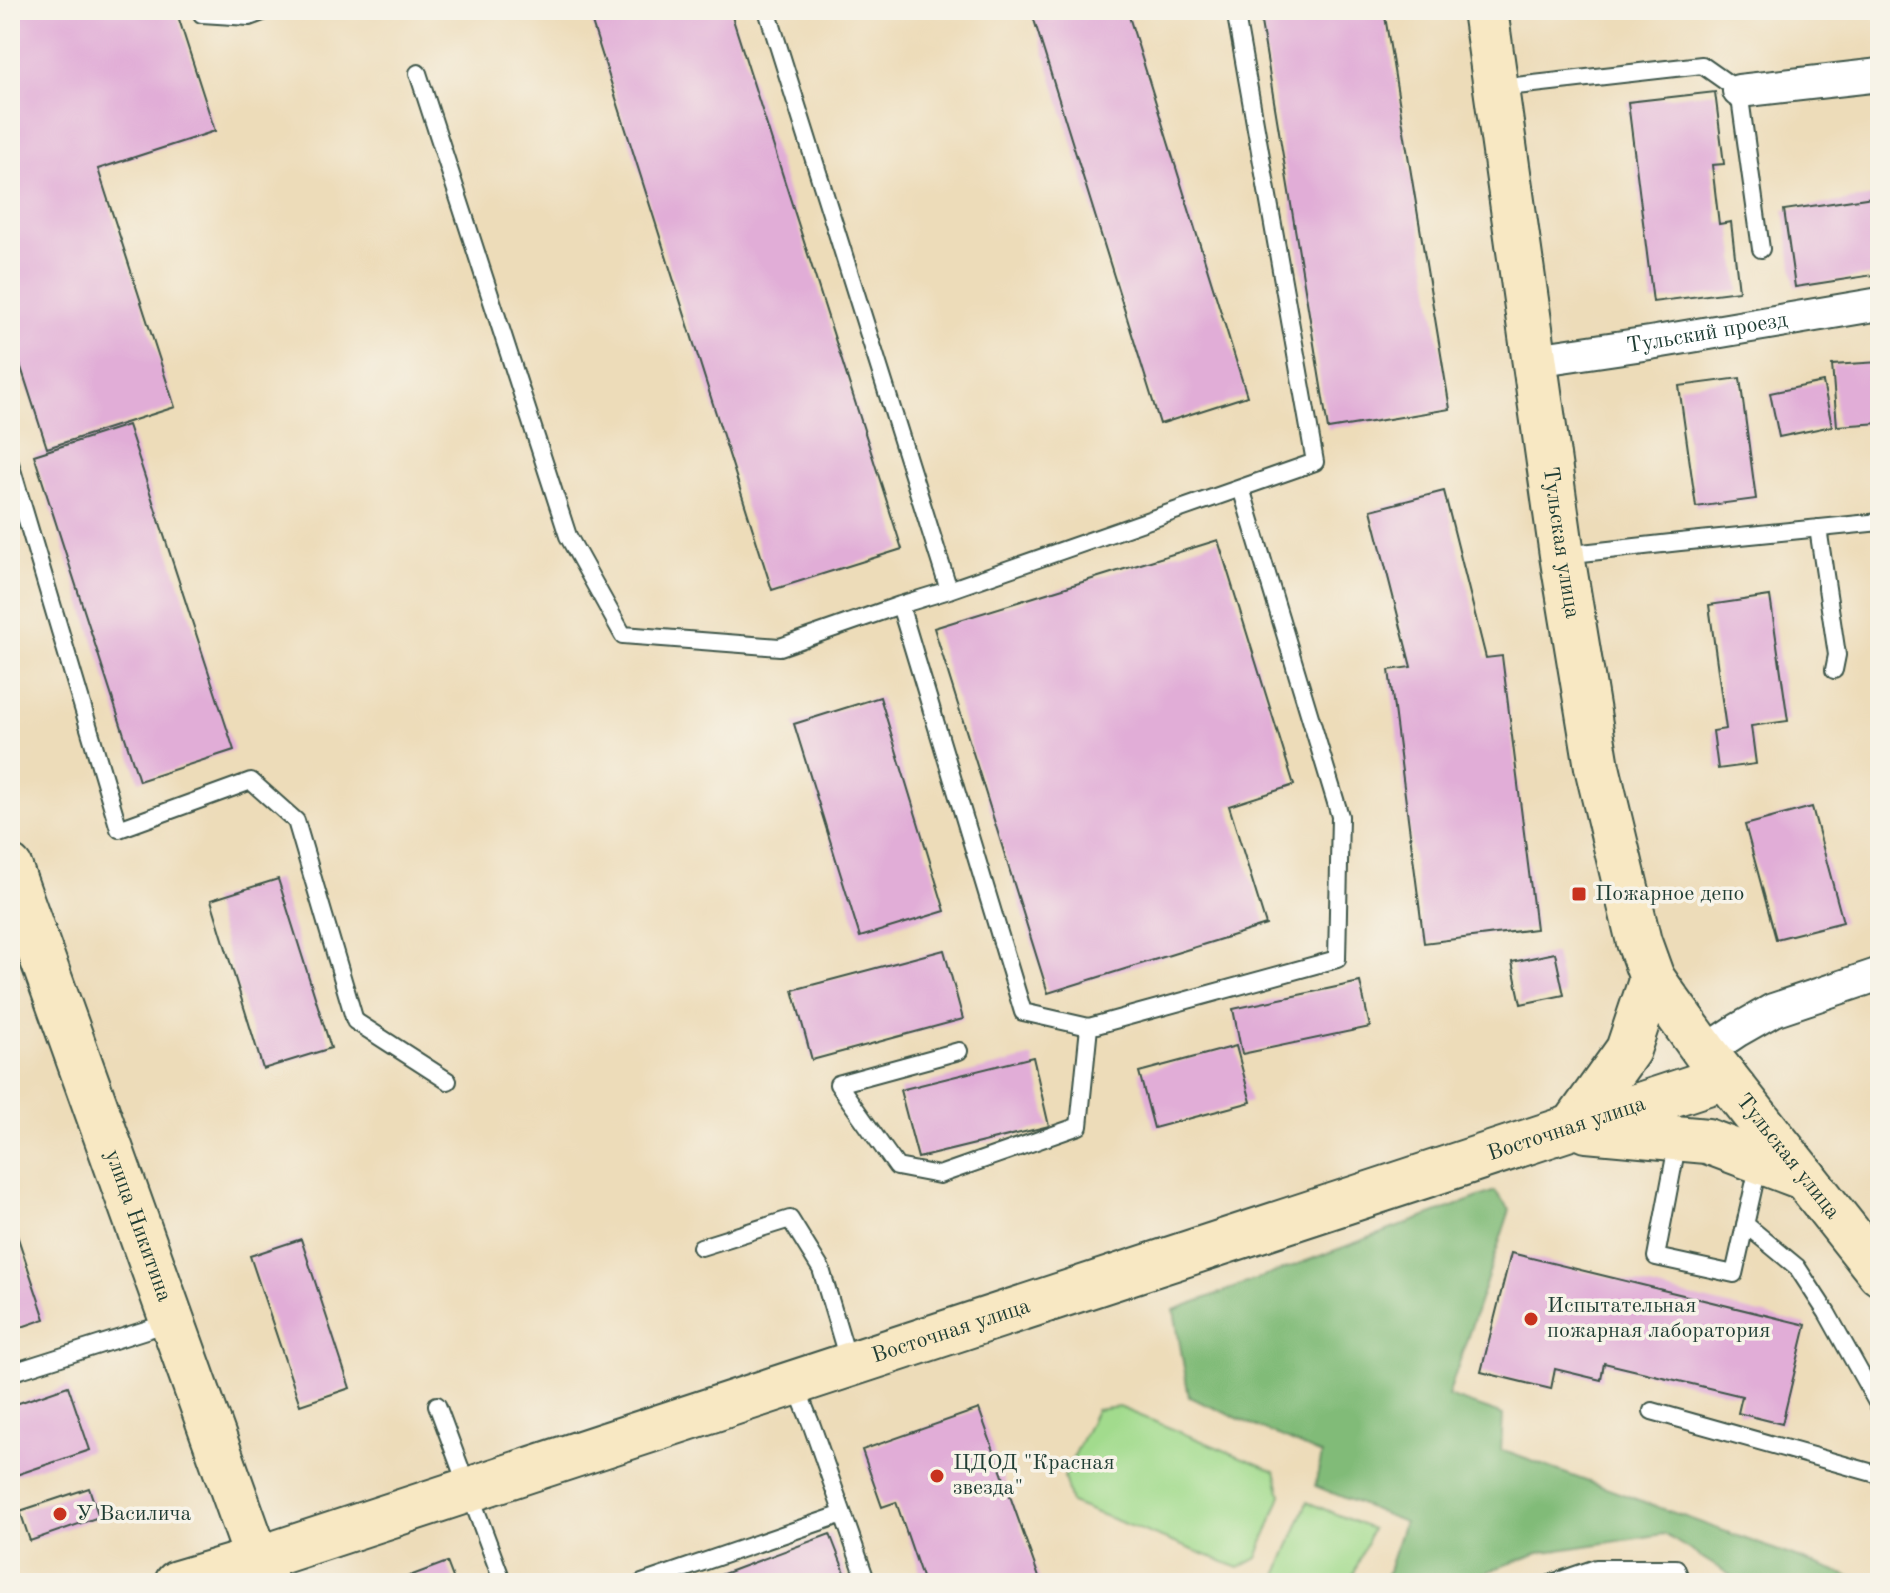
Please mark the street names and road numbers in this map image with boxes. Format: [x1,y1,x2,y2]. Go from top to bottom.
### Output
street label: Тульский проезд [1625,309,1789,357]
street label: Тульская улица [1539,465,1583,620]
street label: Тульская улица [1732,1090,1844,1224]
street label: Восточная улица [1485,1093,1649,1165]
street label: улица Никитина [101,1147,175,1305]
street label: Восточная улица [869,1295,1033,1367]

